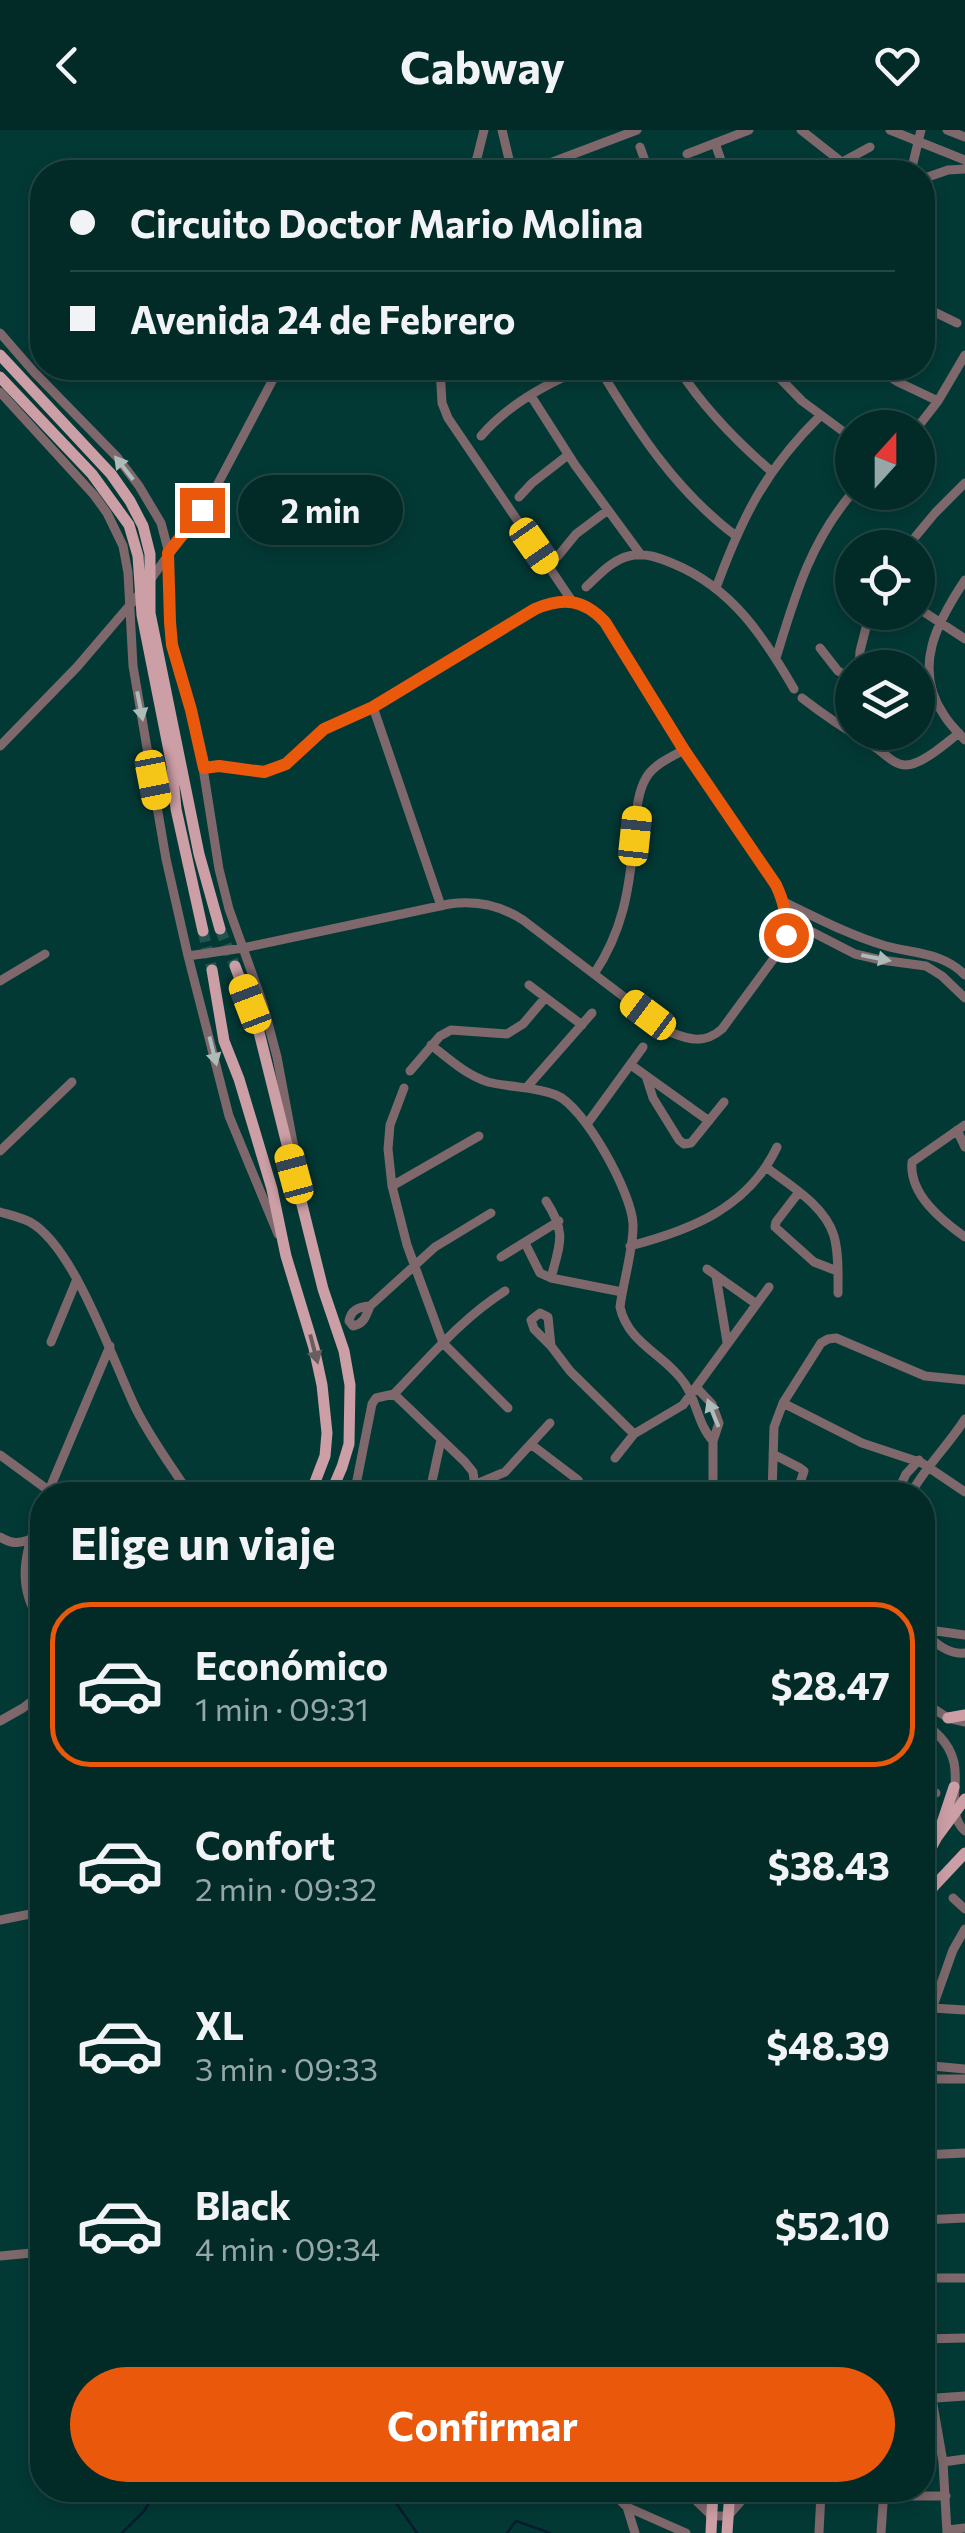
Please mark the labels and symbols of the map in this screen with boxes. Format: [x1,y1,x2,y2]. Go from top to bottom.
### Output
north arrow [835,410,935,510]
one-way arrow [114,455,135,481]
callout: 2 min [237,475,402,545]
route end [180,488,225,533]
car [505,513,563,579]
one-way arrow [133,691,149,722]
car [133,748,173,812]
car [617,805,653,867]
route start [764,913,809,958]
one-way arrow [861,951,892,966]
car [225,971,275,1037]
car [615,985,681,1045]
one-way arrow [205,1036,221,1067]
car [272,1141,316,1207]
one-way arrow [306,1334,322,1365]
one-way arrow [704,1398,720,1428]

